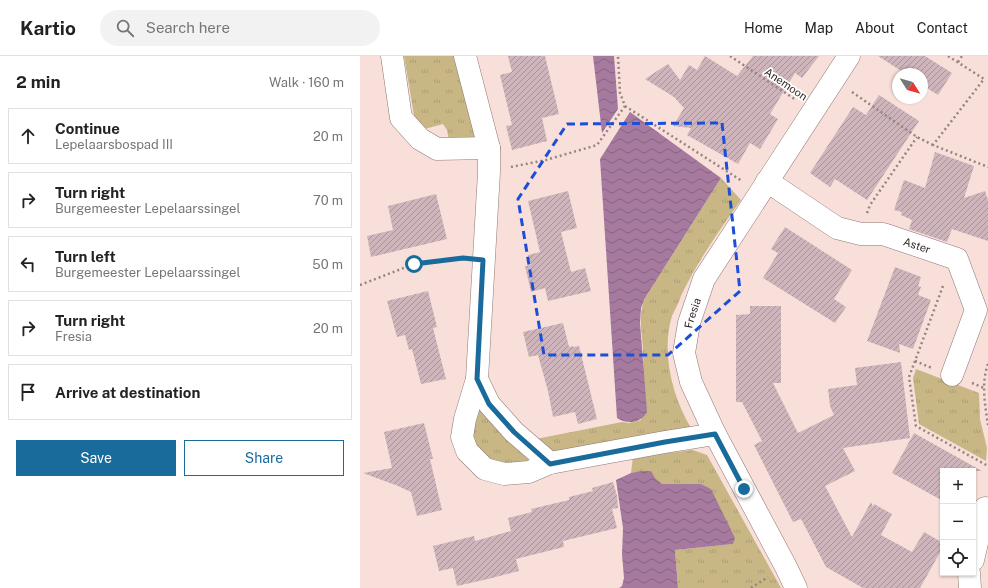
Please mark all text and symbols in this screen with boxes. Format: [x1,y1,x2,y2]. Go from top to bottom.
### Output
search box [100,10,380,46]
text: Kartio [20,17,76,39]
icon: search [114,17,136,39]
text: Search here [146,19,230,36]
text: Home [744,20,783,36]
text: Map [805,20,833,36]
text: About [855,20,895,36]
text: Contact [917,20,968,36]
street label: Anemoon [762,65,810,103]
north arrow [892,68,928,104]
text: 2 min [16,72,61,92]
text: Walk · 160 m [269,75,344,90]
text: Continue [55,120,120,137]
icon: ahead [17,125,39,147]
text: 20 m [313,129,343,144]
text: Lepelaarsbospad III [55,137,173,152]
text: Turn right [55,184,125,201]
icon: right [17,189,39,211]
text: 70 m [313,193,343,208]
text: Burgemeester Lepelaarssingel [55,201,240,216]
street label: Aster [902,235,932,256]
text: Turn left [55,248,116,265]
icon: left [17,253,39,275]
route start [405,255,423,273]
text: 50 m [312,257,343,272]
text: Burgemeester Lepelaarssingel [55,265,240,280]
street label: Fresia [682,296,703,329]
text: Turn right [55,312,125,329]
icon: right [17,317,39,339]
text: 20 m [313,321,343,336]
text: Fresia [55,329,92,344]
icon: arrive [17,381,39,403]
text: Arrive at destination [55,384,200,401]
button: Save [16,440,176,476]
button: Share [184,440,344,476]
map controls [940,468,976,576]
button: + [940,468,976,504]
route end [735,480,753,498]
button: − [940,504,976,540]
button: locate [940,540,976,576]

